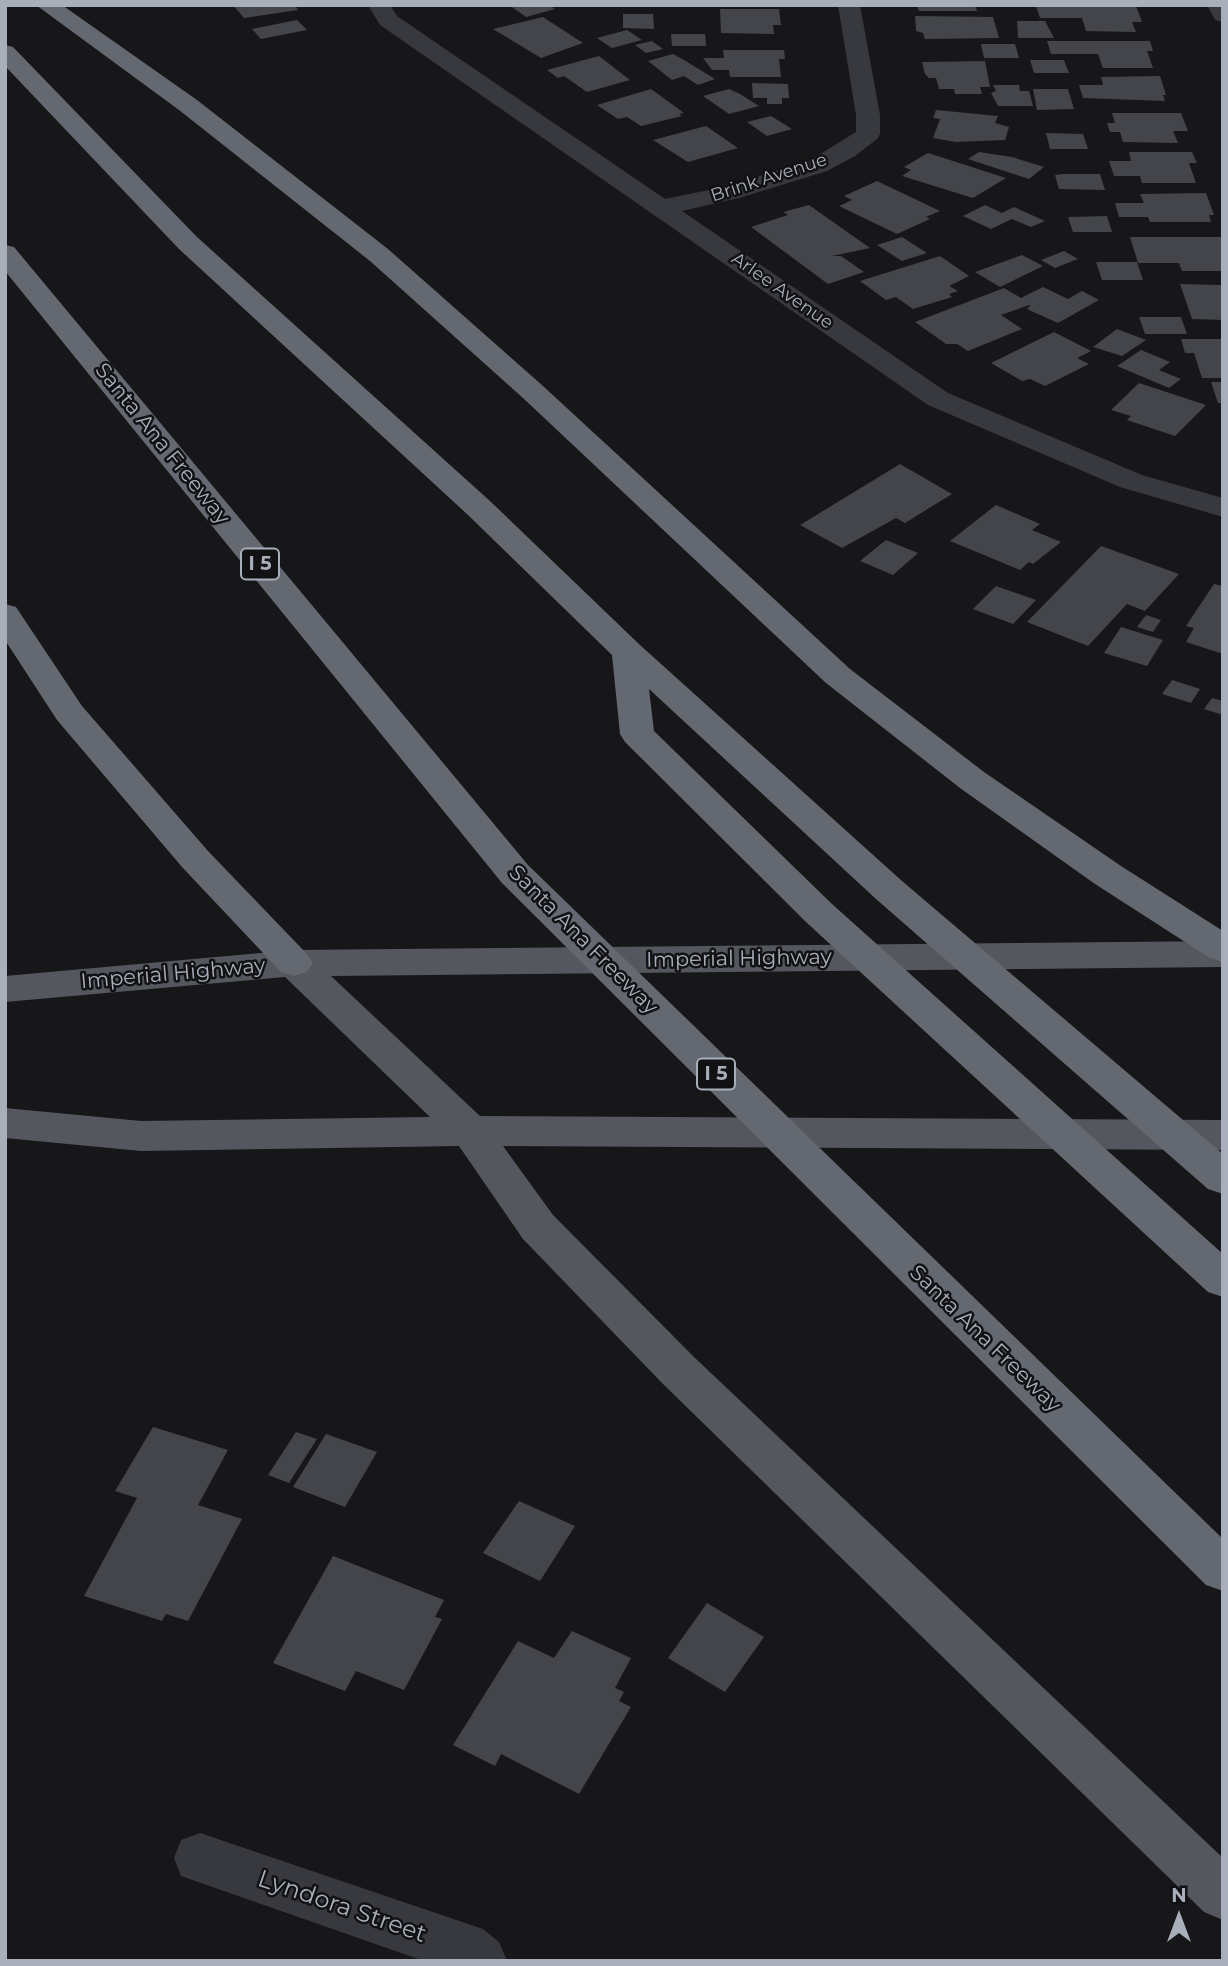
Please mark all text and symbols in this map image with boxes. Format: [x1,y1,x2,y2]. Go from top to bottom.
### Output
street label: Brink Avenue [708,149,830,207]
street label: Arlee Avenue [727,248,837,334]
street label: Santa Ana Freeway [89,358,235,530]
road number: I 5 [241,548,279,580]
street label: Santa Ana Freeway [503,860,663,1020]
street label: Imperial Highway [646,945,832,973]
street label: Imperial Highway [80,953,266,995]
road number: I 5 [697,1058,735,1090]
street label: Santa Ana Freeway [904,1260,1066,1418]
street label: Lyndora Street [254,1865,430,1949]
north arrow [1144,1882,1214,1952]
text: N [1171,1884,1187,1907]

